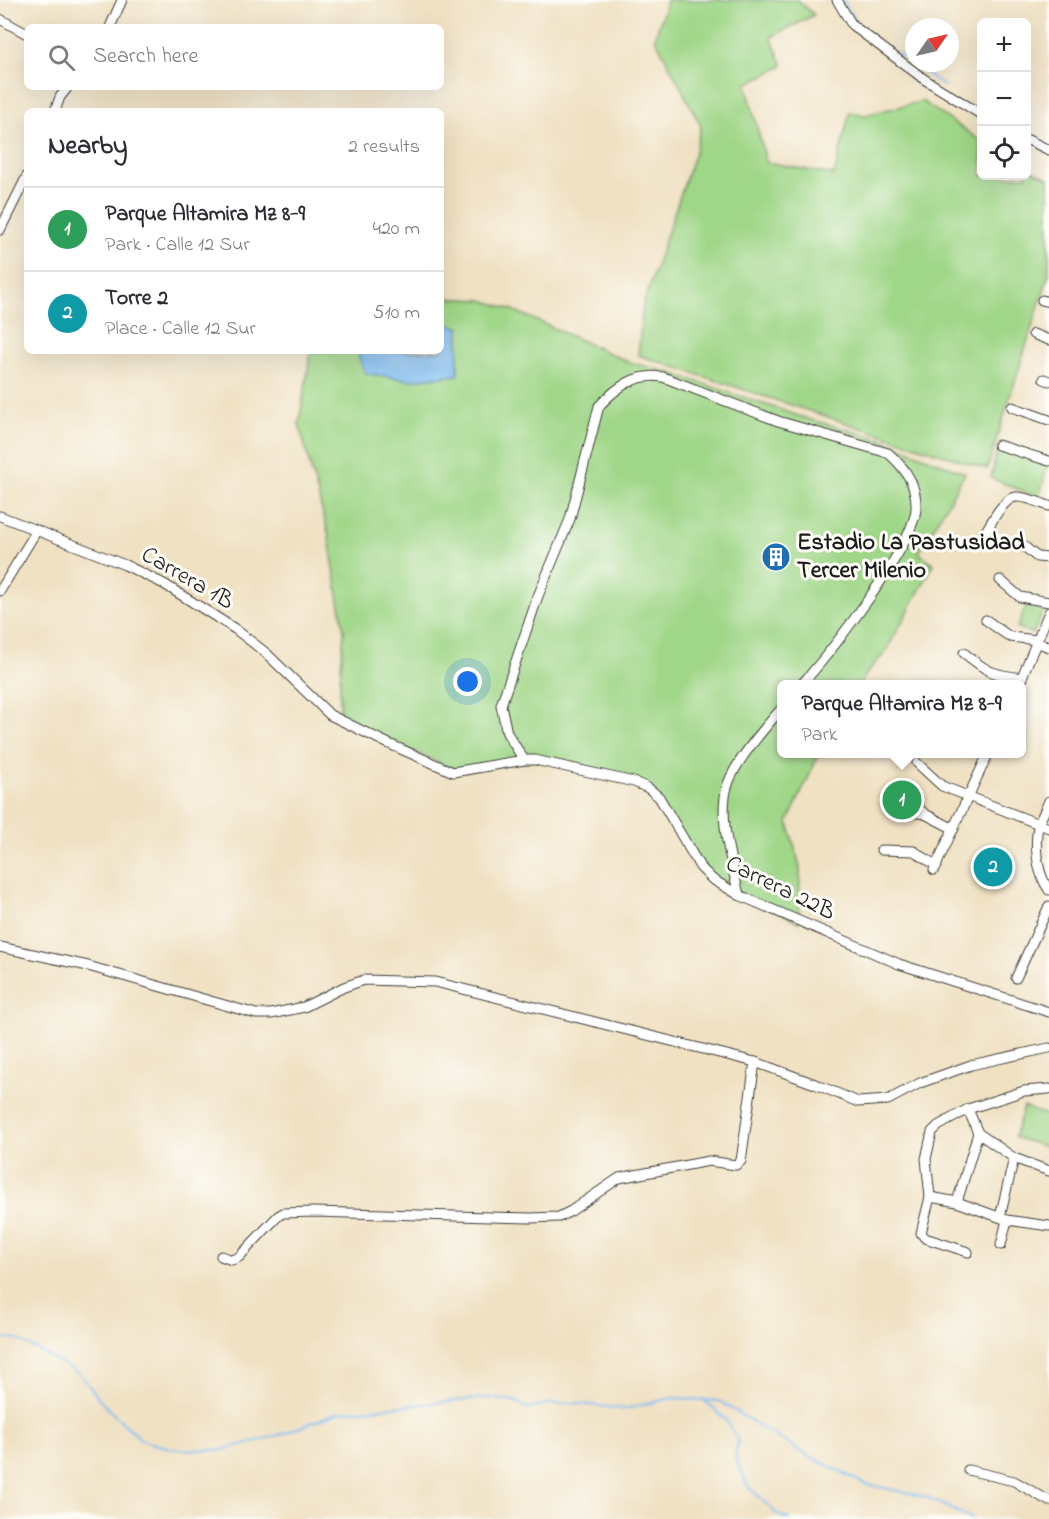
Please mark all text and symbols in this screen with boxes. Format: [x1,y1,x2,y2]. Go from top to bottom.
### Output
north arrow [905,18,959,72]
map controls [977,18,1031,180]
button: + [977,18,1031,72]
search box [24,24,444,90]
icon: search [45,41,78,74]
text: Search here [93,41,198,73]
button: − [977,72,1031,126]
button: locate [977,126,1031,180]
text: Nearby [48,128,127,166]
text: 2 results [348,133,420,162]
text: Parque Altamira Mz 8-9 [105,199,305,231]
text: 1 [64,215,71,244]
text: 420 m [373,215,420,244]
text: Park · Calle 12 Sur [105,231,250,260]
text: Torre 2 [105,283,168,315]
text: 2 [63,299,72,328]
text: 510 m [373,299,420,328]
text: Place · Calle 12 Sur [105,315,256,344]
place label: Estadio La Pastusidad Tercer Milenio [797,526,1025,589]
street label: Carrera 1B [134,538,240,620]
building icon: Estadio La Pastusidad Tercer Milenio [760,541,792,573]
your location [453,667,482,696]
popup [777,680,1026,758]
text: Parque Altamira Mz 8-9 [801,689,1002,721]
text: Park [801,721,838,750]
pin: 1 [882,778,922,822]
pin: 2 [974,844,1012,890]
street label: Carrera 22B [719,847,841,931]

